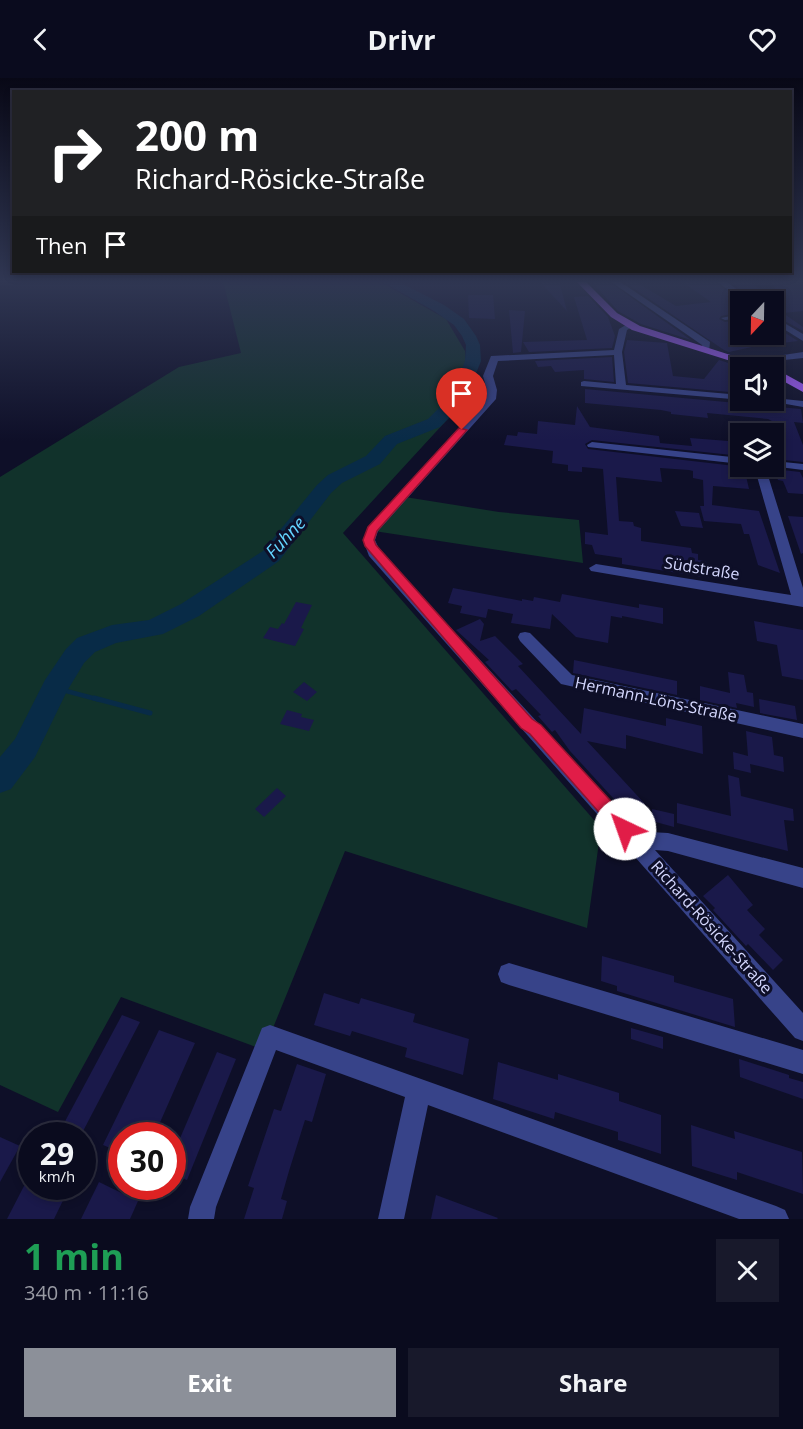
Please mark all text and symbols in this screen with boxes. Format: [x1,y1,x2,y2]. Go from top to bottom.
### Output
text: Drivr [367,21,436,58]
icon: back [24,23,57,56]
icon: heart [746,23,779,56]
text: 200 m [135,106,259,163]
icon: right [36,114,114,192]
text: Richard-Rösicke-Straße [135,160,425,197]
icon: arrive [99,228,132,261]
text: Then [36,230,87,260]
north arrow [730,291,784,345]
map controls [730,291,784,477]
button: sound [730,357,784,411]
pin [436,368,487,430]
icon: arrive [445,377,478,410]
button: layers [730,423,784,477]
water label: Fuhne [260,511,310,563]
street label: Südstraße [663,551,741,585]
street label: Hermann-Löns-Straße [573,671,739,727]
position arrow [593,797,657,861]
street label: Richard-Rösicke-Straße [646,856,778,998]
speed limit sign: 30 [108,1122,186,1200]
text: 29 [40,1133,74,1174]
text: km/h [39,1166,75,1186]
text: 1 min [24,1232,124,1281]
button: close [716,1239,779,1302]
text: 340 m · 11:16 [24,1279,149,1306]
button: Exit [24,1348,396,1417]
button: Share [408,1348,779,1417]

